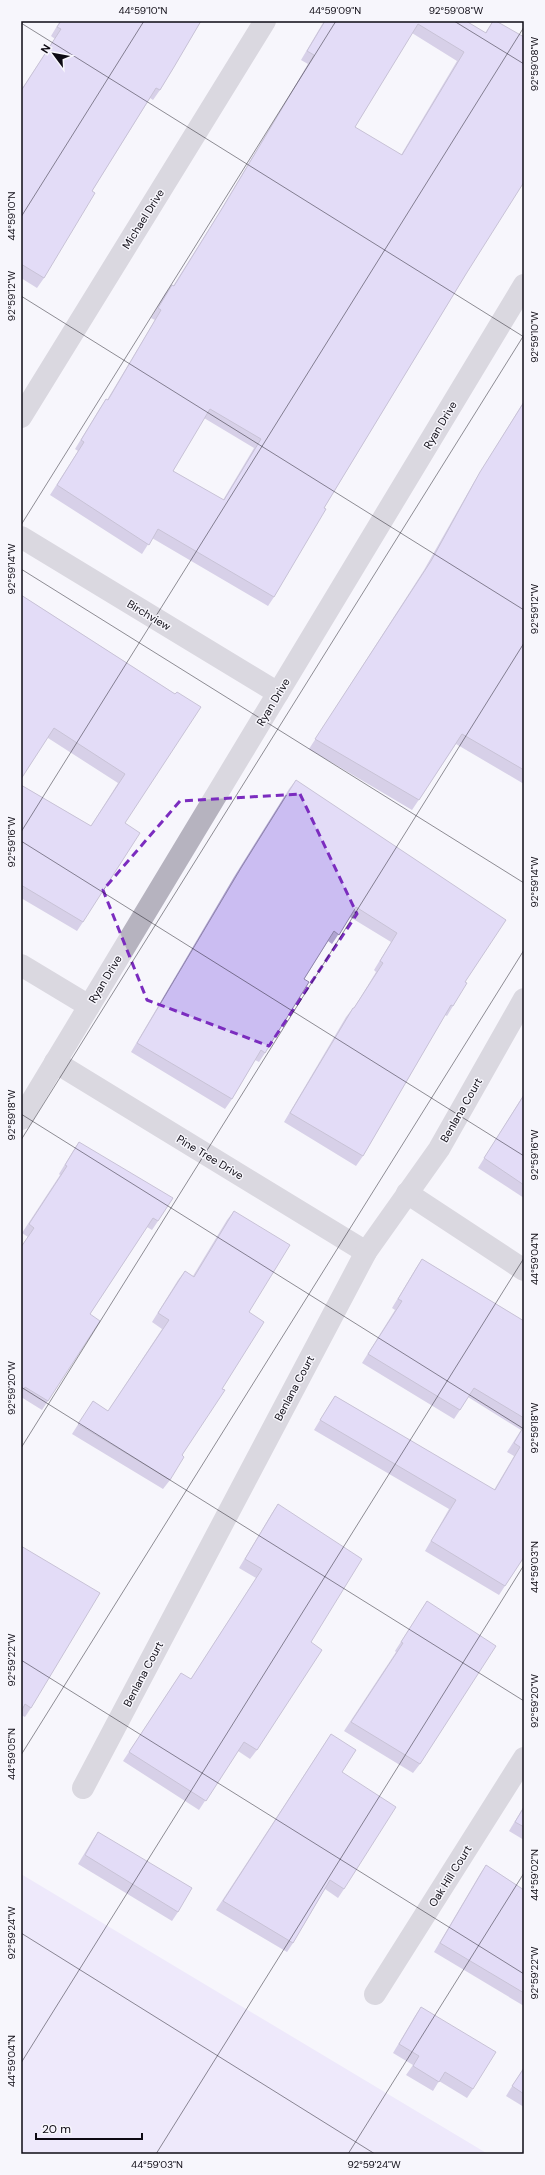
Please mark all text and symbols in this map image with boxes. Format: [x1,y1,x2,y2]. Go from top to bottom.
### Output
text: 44°59'10"N [118,4,168,17]
text: 44°59'09"N [309,4,361,17]
text: 92°59'08"W [429,4,484,17]
north arrow [34,34,74,74]
text: 92°59'08"W [528,36,541,91]
text: N [37,42,54,56]
street label: Michael Drive [119,186,167,252]
text: 44°59'10"N [5,191,18,241]
text: 92°59'12"W [5,270,18,321]
text: 92°59'10"W [528,311,541,363]
street label: Ryan Drive [420,398,460,452]
text: 92°59'14"W [5,543,18,594]
text: 92°59'12"W [528,583,541,634]
street label: Birchview [125,597,174,634]
street label: Ryan Drive [253,675,293,729]
text: 92°59'16"W [5,816,18,867]
text: 92°59'14"W [528,856,541,907]
street label: Ryan Drive [85,952,125,1006]
street label: Benlana Court [437,1075,485,1145]
text: 92°59'18"W [5,1089,18,1140]
text: 92°59'16"W [528,1129,541,1180]
street label: Pine Tree Drive [174,1132,246,1182]
text: 44°59'04"N [528,1233,541,1285]
street label: Benlana Court [271,1353,317,1423]
text: 92°59'20"W [5,1361,18,1415]
text: 92°59'18"W [528,1402,541,1453]
text: 44°59'03"N [528,1541,541,1593]
text: 92°59'22"W [5,1633,18,1687]
street label: Benlana Court [120,1639,166,1709]
text: 92°59'20"W [528,1674,541,1728]
text: 44°59'05"N [5,1728,18,1780]
street label: Oak Hill Court [426,1843,474,1909]
text: 44°59'02"N [528,1849,541,1901]
text: 92°59'24"W [5,1906,18,1960]
text: 92°59'22"W [528,1946,541,2000]
text: 44°59'04"N [5,2035,18,2087]
scale bar [36,2115,142,2141]
text: 20 m [42,2121,71,2137]
text: 44°59'03"N [131,2158,183,2171]
text: 92°59'24"W [347,2158,401,2171]

